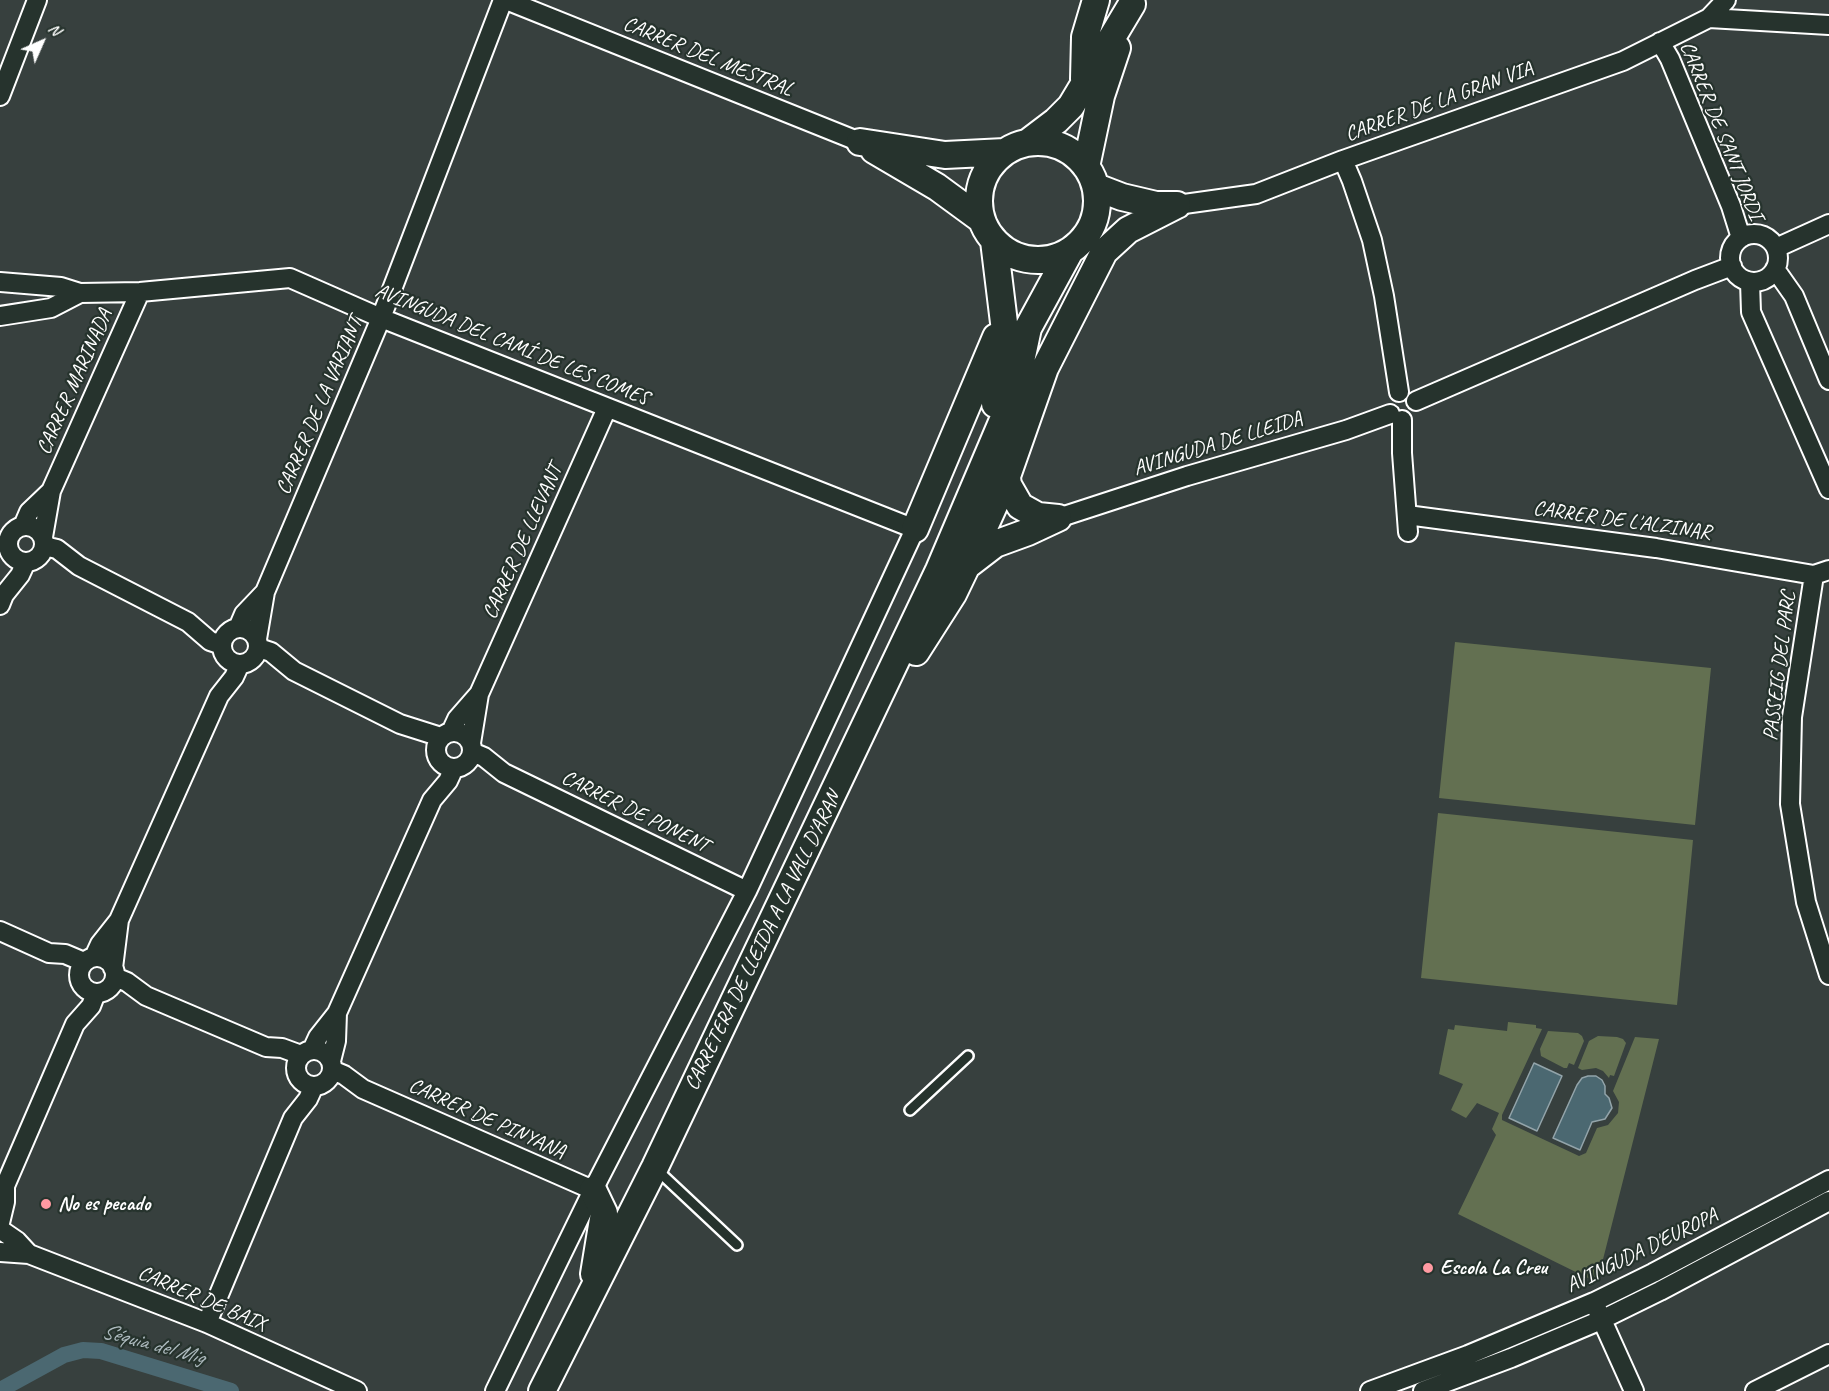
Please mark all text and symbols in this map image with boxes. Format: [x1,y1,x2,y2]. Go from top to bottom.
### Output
street label: CARRER DEL MESTRAL [619,11,797,103]
north arrow [12,12,72,72]
text: N [44,19,65,40]
street label: CARRER DE SANT JORDI [1674,38,1768,224]
street label: CARRER DE LA GRAN VIA [1342,56,1536,148]
street label: AVINGUDA DEL CAMÍ DE LES COMES [371,278,653,412]
street label: CARRER MARINADA [32,305,118,459]
street label: CARRER DE LA VARIANT [271,313,369,499]
street label: AVINGUDA DE LLEIDA [1130,406,1306,482]
street label: CARRER DE LLEVANT [478,461,568,623]
street label: CARRER DE L'ALZINAR [1532,496,1712,546]
street label: PASSEIG DEL PARC [1758,590,1802,742]
street label: CARRER DE PONENT [557,765,713,859]
street label: CARRETERA DE LLEIDA A LA VALL D'ARAN [679,787,847,1095]
street label: CARRER DE PINYANA [405,1073,569,1165]
place label: No es pecado [58,1191,150,1217]
marker: No es pecado [39,1197,53,1211]
street label: AVINGUDA D'EUROPA [1562,1203,1722,1299]
place label: Escola La Creu [1440,1255,1547,1281]
street label: CARRER DE BAIX [134,1261,270,1337]
marker: Escola La Creu [1421,1261,1435,1275]
water label: Séquia del Mig [99,1319,207,1371]

